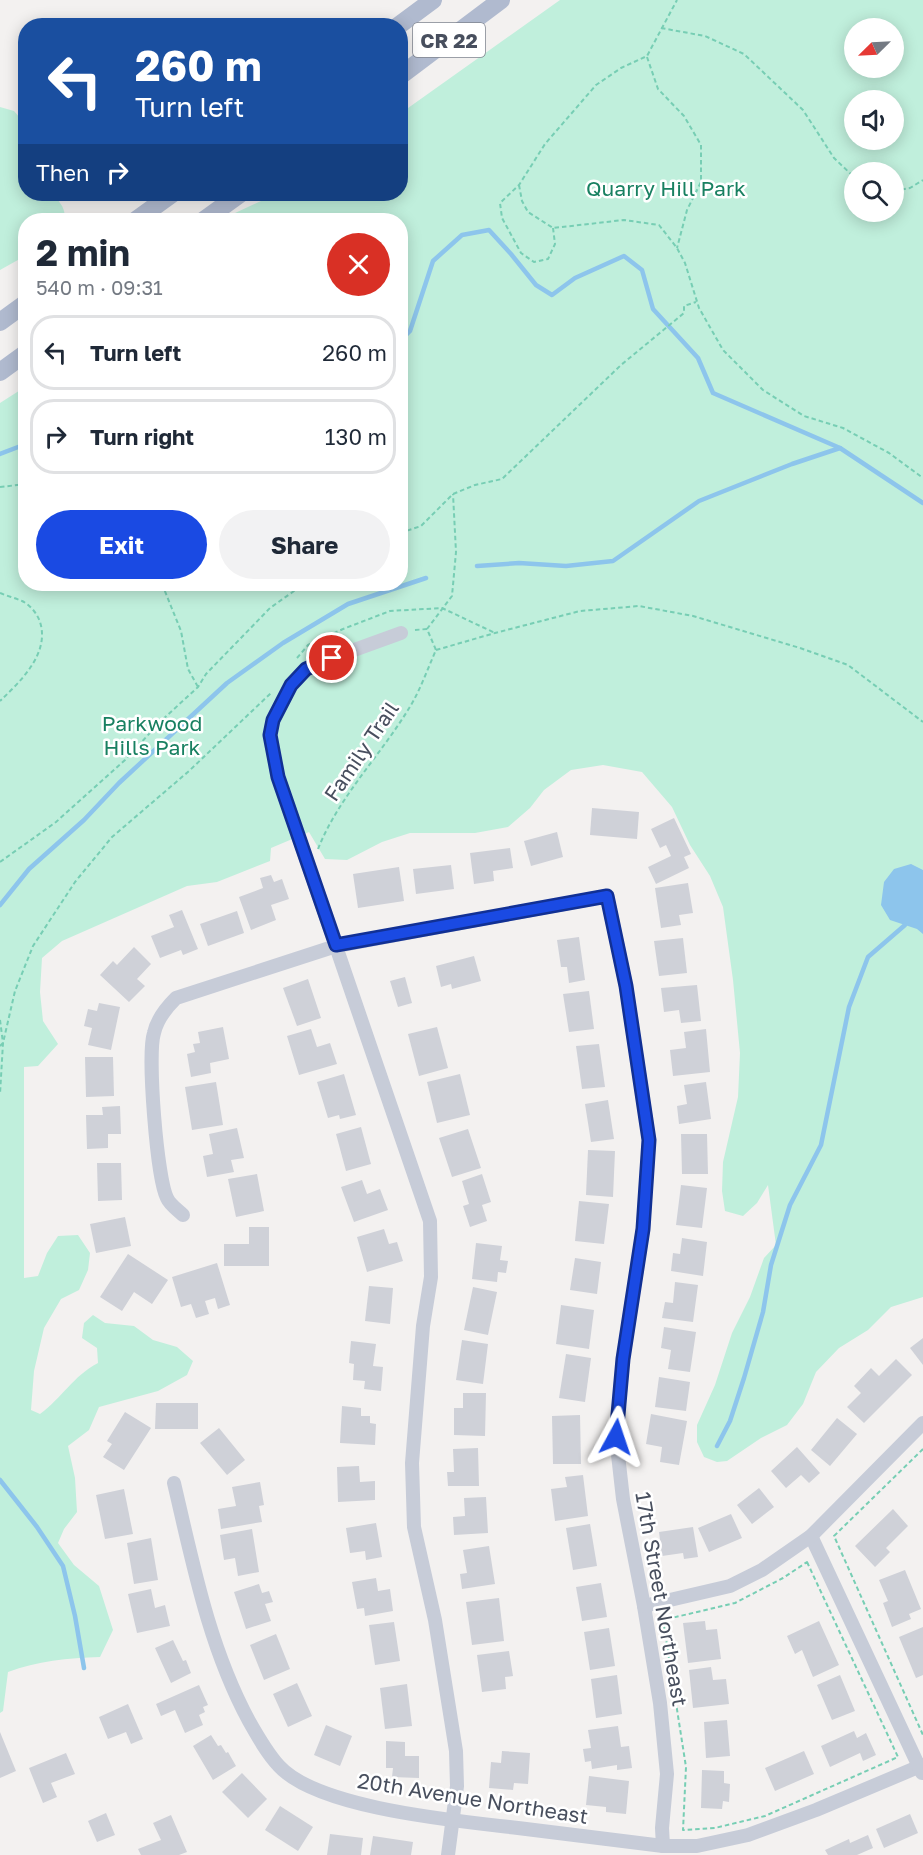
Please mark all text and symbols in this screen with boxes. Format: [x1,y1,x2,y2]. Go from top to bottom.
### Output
north arrow [844,18,904,78]
map controls [844,18,904,222]
road number: CR 22 [413,23,485,57]
text: 260 m [135,40,262,90]
icon: left [36,42,114,120]
button: sound [844,90,904,150]
text: Turn left [135,91,244,123]
icon: right [101,156,134,189]
text: Then [36,159,89,186]
button: search [844,162,904,222]
park label: Quarry Hill Park [586,175,746,201]
text: 2 min [36,231,130,274]
button: close [327,233,390,296]
text: 540 m · 09:31 [36,275,163,299]
icon: left [39,336,72,369]
text: Turn left [90,339,181,366]
text: 260 m [322,339,387,366]
icon: right [39,420,72,453]
text: Turn right [90,423,194,450]
text: 130 m [325,423,387,450]
button: Exit [36,510,207,579]
button: Share [219,510,390,579]
pin [306,632,357,683]
icon: arrive [315,641,348,674]
street label: Family Trail [318,696,404,806]
park label: Parkwood Hills Park [102,710,202,760]
position arrow [584,1405,648,1469]
street label: 17th Street Northeast [630,1490,694,1708]
street label: 20th Avenue Northeast [356,1767,590,1829]

